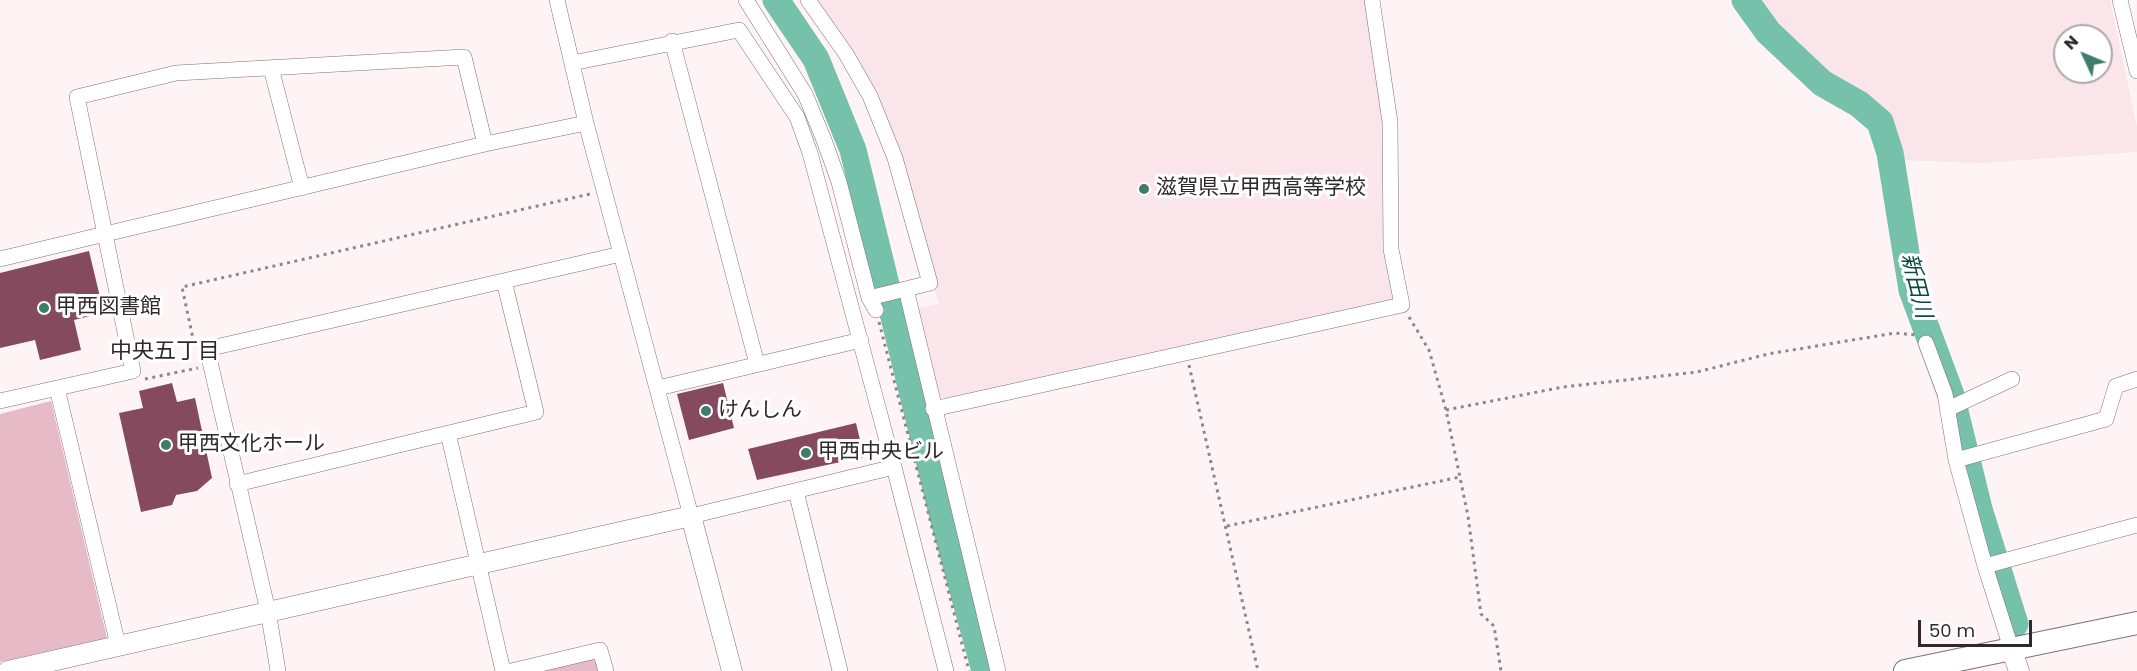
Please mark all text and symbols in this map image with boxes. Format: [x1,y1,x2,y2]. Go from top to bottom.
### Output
north arrow [2053,24,2113,84]
text: N [2059,30,2084,55]
place label: 滋賀県立甲西高等学校 [1156,176,1366,202]
marker: 滋賀県立甲西高等学校 [1137,182,1151,196]
water label: 新田川 [1894,251,1936,321]
place label: 甲西図書館 [56,295,161,321]
marker: 甲西図書館 [37,301,51,315]
district label: 中央五丁目 [110,339,220,365]
place label: けんしん [718,398,802,424]
marker: けんしん [699,404,713,418]
place label: 甲西文化ホール [178,432,325,458]
marker: 甲西文化ホール [159,438,173,452]
place label: 甲西中央ビル [818,440,944,466]
marker: 甲西中央ビル [799,446,813,460]
scale bar [1921,608,2035,646]
text: 50 m [1929,618,1975,643]

